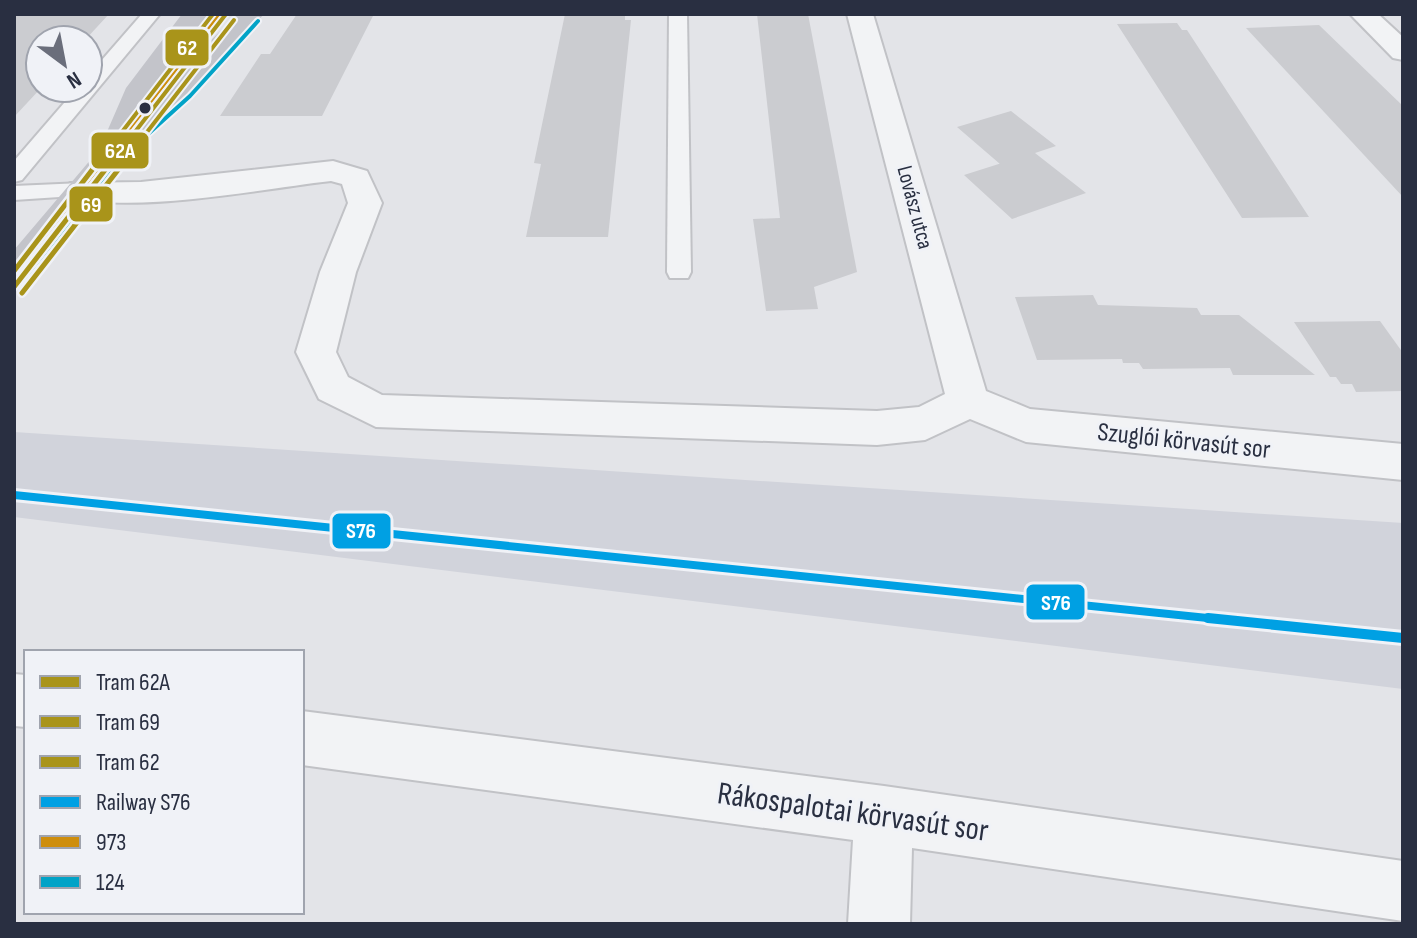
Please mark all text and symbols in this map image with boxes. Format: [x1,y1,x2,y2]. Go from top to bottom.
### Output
north arrow [24,24,104,104]
line badge: 62 [164,28,210,67]
text: 62 [177,35,197,62]
text: N [62,65,86,94]
unlabelled marker [137,100,153,116]
line badge: 62A [90,131,150,170]
text: 62A [105,138,136,165]
street label: Lovász utca [890,163,939,252]
line badge: 69 [68,185,114,223]
text: 69 [81,192,101,219]
street label: Szuglói körvasút sor [1096,417,1272,466]
line badge: S76 [331,512,392,550]
text: S76 [346,518,376,545]
line badge: S76 [1025,583,1086,621]
text: S76 [1041,590,1071,617]
legend [24,650,304,914]
text: Tram 62A [96,668,171,697]
text: Tram 69 [96,708,160,737]
text: Tram 62 [96,748,160,777]
street label: Rákospalotai körvasút sor [715,774,991,851]
text: Railway S76 [96,788,191,817]
text: 973 [96,828,126,857]
text: 124 [96,868,124,897]

